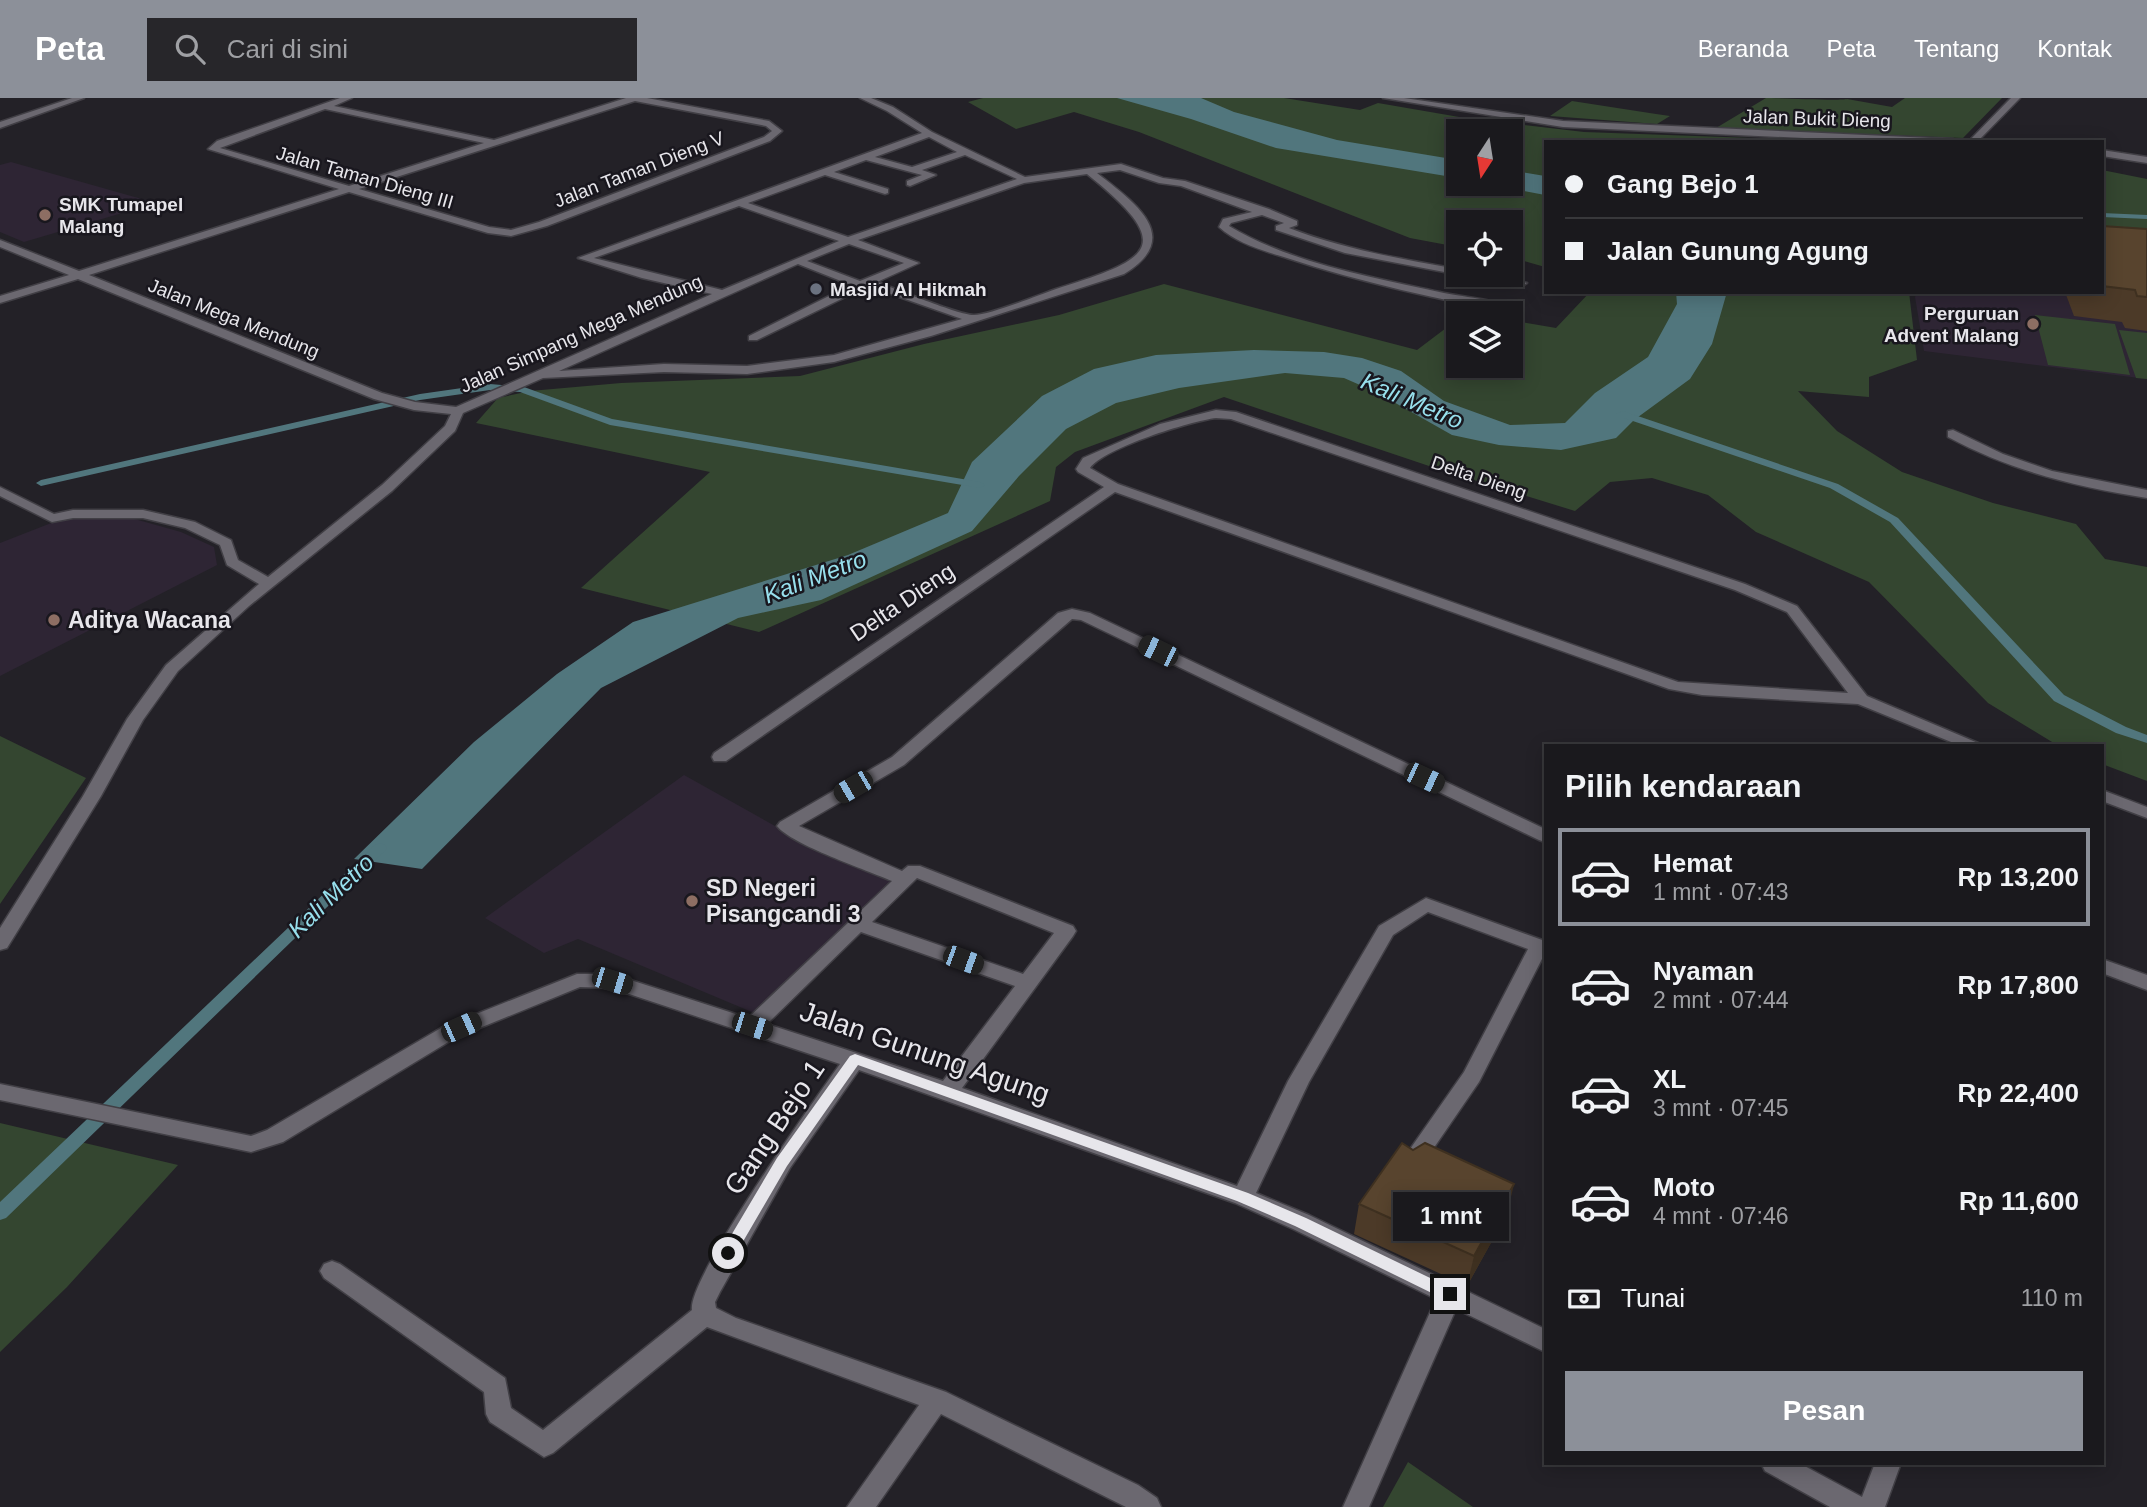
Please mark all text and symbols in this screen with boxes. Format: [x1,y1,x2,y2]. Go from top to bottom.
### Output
search box [147,18,637,81]
text: Peta [35,30,105,67]
icon: search [171,30,209,68]
text: Cari di sini [227,34,348,64]
text: Beranda [1698,35,1789,62]
text: Peta [1827,35,1876,62]
text: Tentang [1914,35,1999,62]
text: Kontak [2037,35,2112,62]
street label: Jalan Bukit Dieng [1743,105,1891,132]
north arrow [1446,119,1522,196]
map controls [1446,119,1523,378]
street label: Jalan Taman Dieng V [551,127,727,212]
street label: Jalan Taman Dieng III [274,142,456,213]
text: Gang Bejo 1 [1607,169,1759,199]
place label: SMK Tumapel Malang [59,194,183,237]
marker: SMK Tumapel Malang [37,207,53,223]
button: locate [1446,210,1523,287]
text: Jalan Gunung Agung [1607,236,1869,266]
street label: Jalan Simpang Mega Mendung [457,270,706,397]
street label: Jalan Mega Mendung [145,274,322,362]
place label: Masjid Al Hikmah [830,279,987,300]
marker: Masjid Al Hikmah [808,281,824,297]
button: layers [1446,301,1523,378]
place label: Perguruan Advent Malang [1884,303,2019,346]
marker: Perguruan Advent Malang [2025,316,2041,332]
water label: Kali Metro [1357,367,1467,434]
street label: Delta Dieng [1428,451,1529,504]
water label: Kali Metro [760,545,870,608]
street label: Delta Dieng [845,558,959,646]
place label: Aditya Wacana [68,607,231,633]
marker: Aditya Wacana [46,612,62,628]
car [1135,632,1182,670]
car [1401,760,1448,796]
car [830,767,877,807]
text: Pilih kendaraan [1565,768,1802,804]
icon: car [1569,846,1632,909]
water label: Kali Metro [282,848,379,943]
text: Hemat [1653,848,1732,878]
text: Rp 13,200 [1958,862,2079,892]
place label: SD Negeri Pisangcandi 3 [706,875,861,927]
text: 1 mnt · 07:43 [1653,879,1789,905]
marker: SD Negeri Pisangcandi 3 [684,893,700,909]
car [940,943,987,977]
icon: car [1569,954,1632,1017]
text: Nyaman [1653,956,1754,986]
car [589,965,636,997]
text: Rp 17,800 [1958,970,2079,1000]
text: 2 mnt · 07:44 [1653,987,1789,1013]
street label: Jalan Gunung Agung [796,995,1054,1110]
car [438,1009,485,1045]
car [729,1010,776,1042]
street label: Gang Bejo 1 [718,1054,831,1200]
icon: car [1569,1062,1632,1125]
text: XL [1653,1064,1686,1094]
text: Rp 22,400 [1958,1078,2079,1108]
text: 3 mnt · 07:45 [1653,1095,1789,1121]
icon: car [1569,1170,1632,1233]
text: Moto [1653,1172,1715,1202]
text: Rp 11,600 [1959,1186,2079,1216]
callout: 1 mnt [1392,1192,1508,1242]
text: 1 mnt [1420,1203,1482,1229]
text: 4 mnt · 07:46 [1653,1203,1789,1229]
route start [712,1237,744,1269]
route end [1434,1278,1466,1310]
icon: cash [1565,1280,1603,1318]
text: Tunai [1621,1283,1685,1313]
text: 110 m [2021,1285,2083,1311]
button: Pesan [1565,1371,2083,1451]

